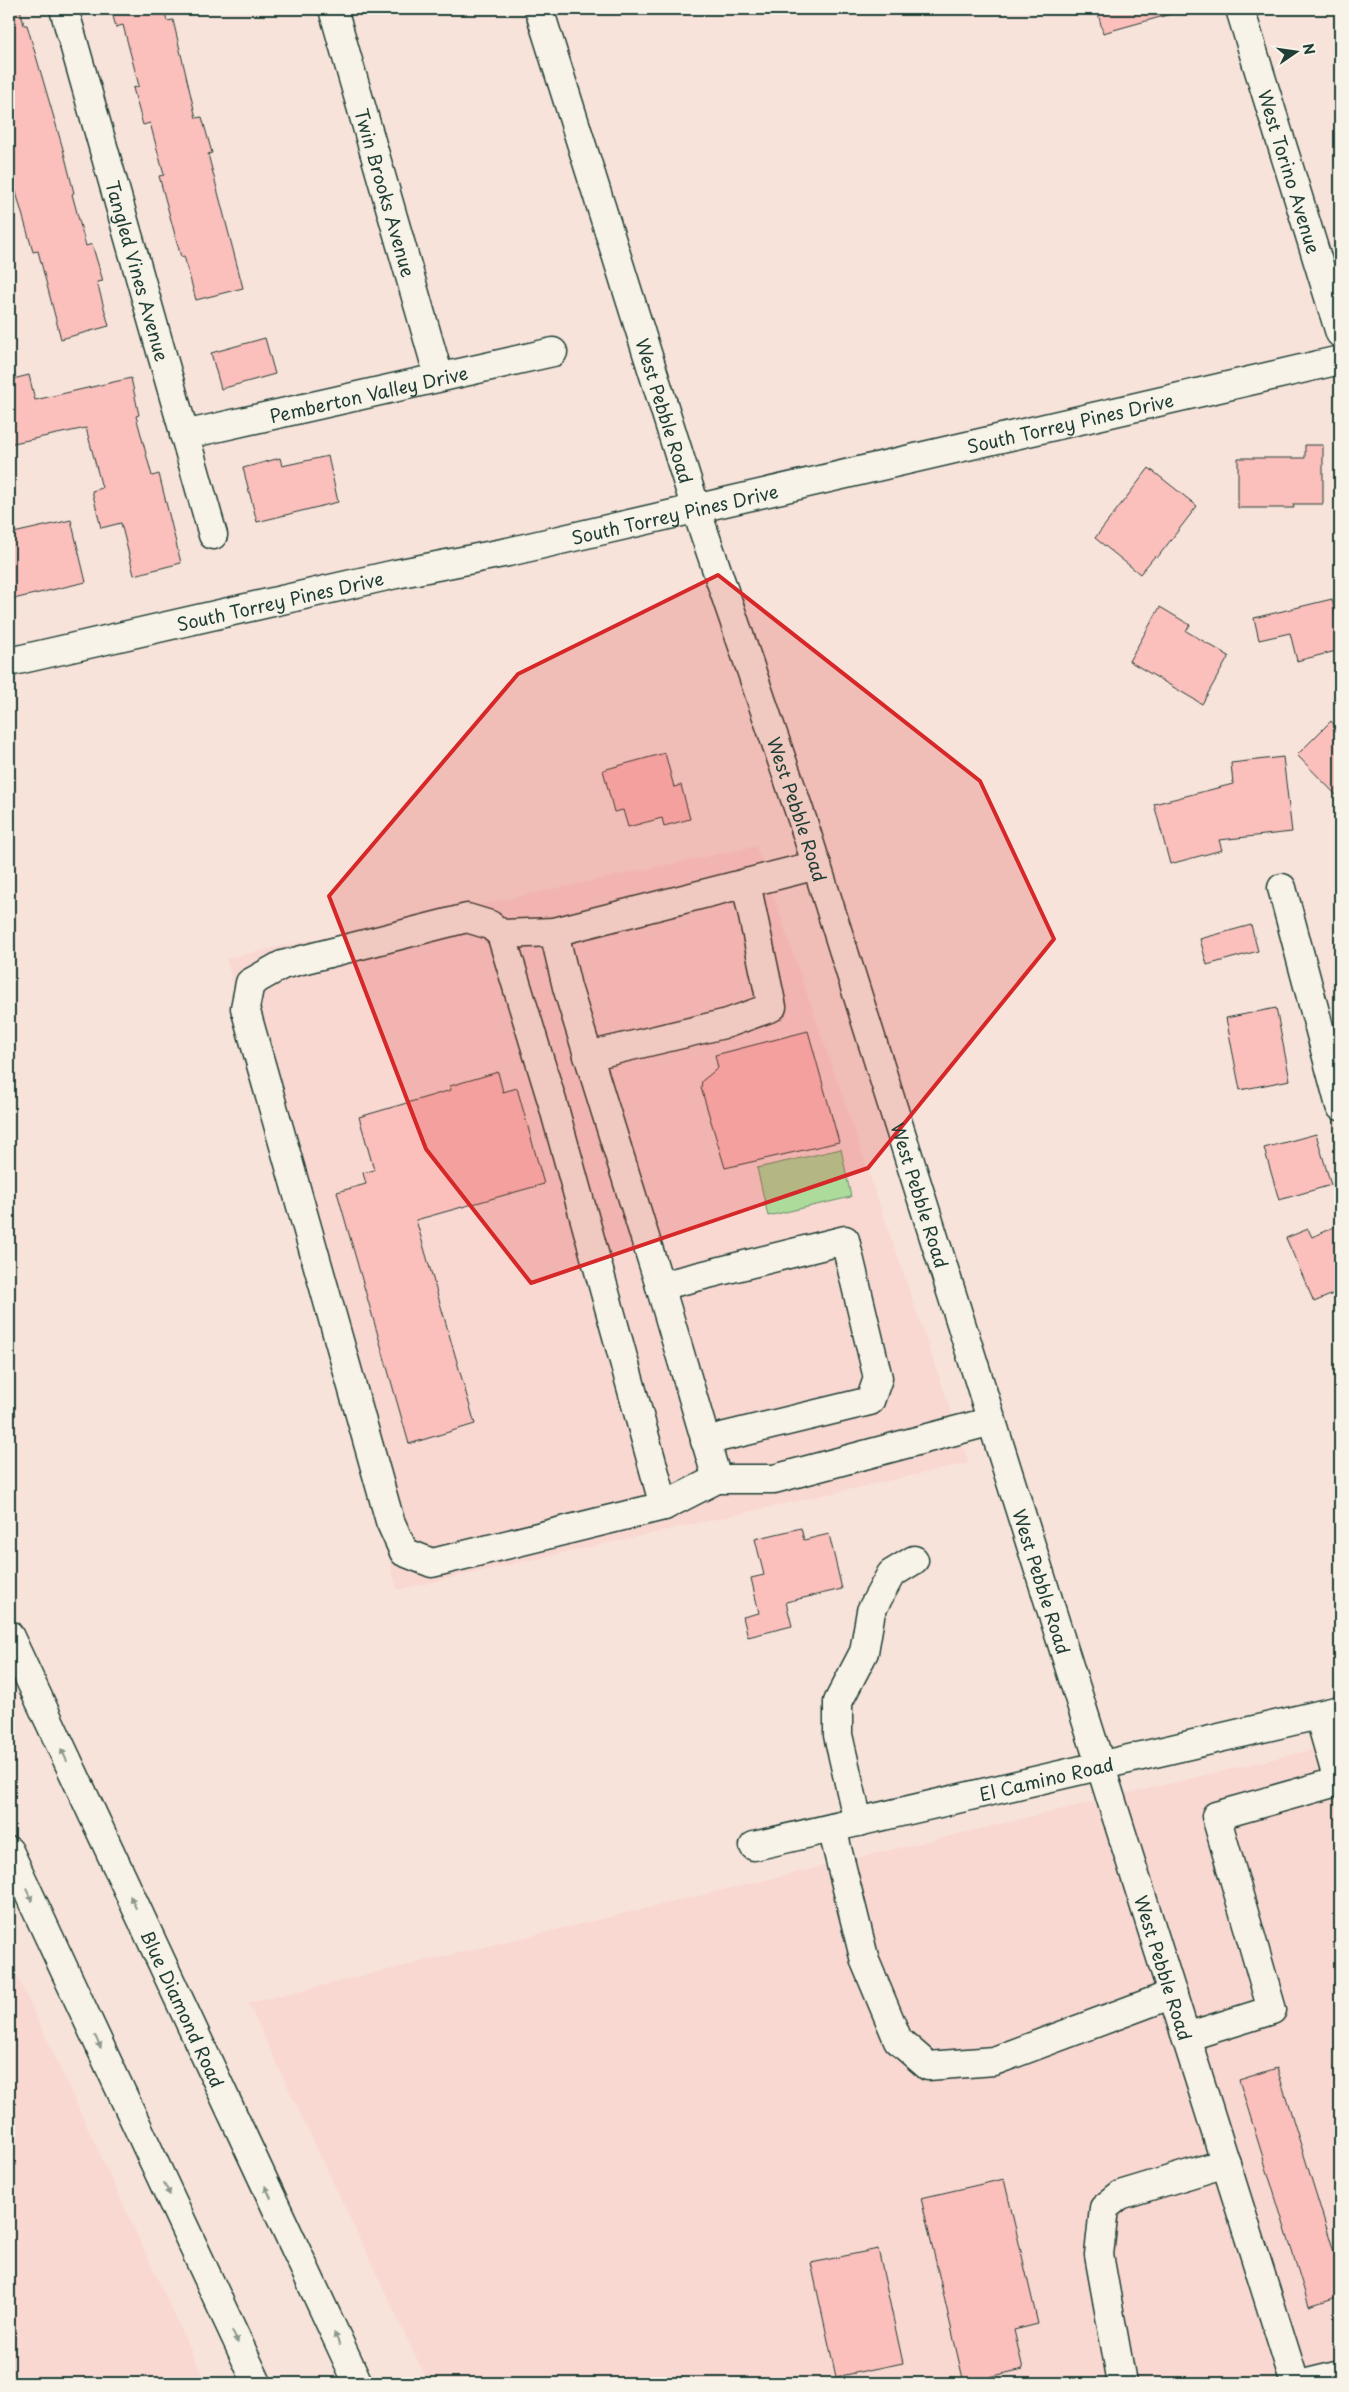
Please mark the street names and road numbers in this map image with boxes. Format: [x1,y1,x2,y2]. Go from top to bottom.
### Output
street label: West Torino Avenue [1252,86,1328,257]
street label: Twin Brooks Avenue [349,105,423,280]
street label: Tangled Vines Avenue [100,177,177,364]
street label: West Pebble Road [630,335,701,487]
street label: Pemberton Valley Drive [267,358,470,429]
street label: South Torrey Pines Drive [964,385,1176,459]
street label: South Torrey Pines Drive [569,477,781,550]
street label: South Torrey Pines Drive [174,564,386,637]
street label: West Pebble Road [761,733,834,885]
street label: West Pebble Road [885,1119,956,1271]
street label: West Pebble Road [1007,1505,1078,1657]
street label: El Camino Road [976,1750,1116,1807]
street label: West Pebble Road [1128,1892,1200,2044]
street label: Blue Diamond Road [135,1925,232,2092]

